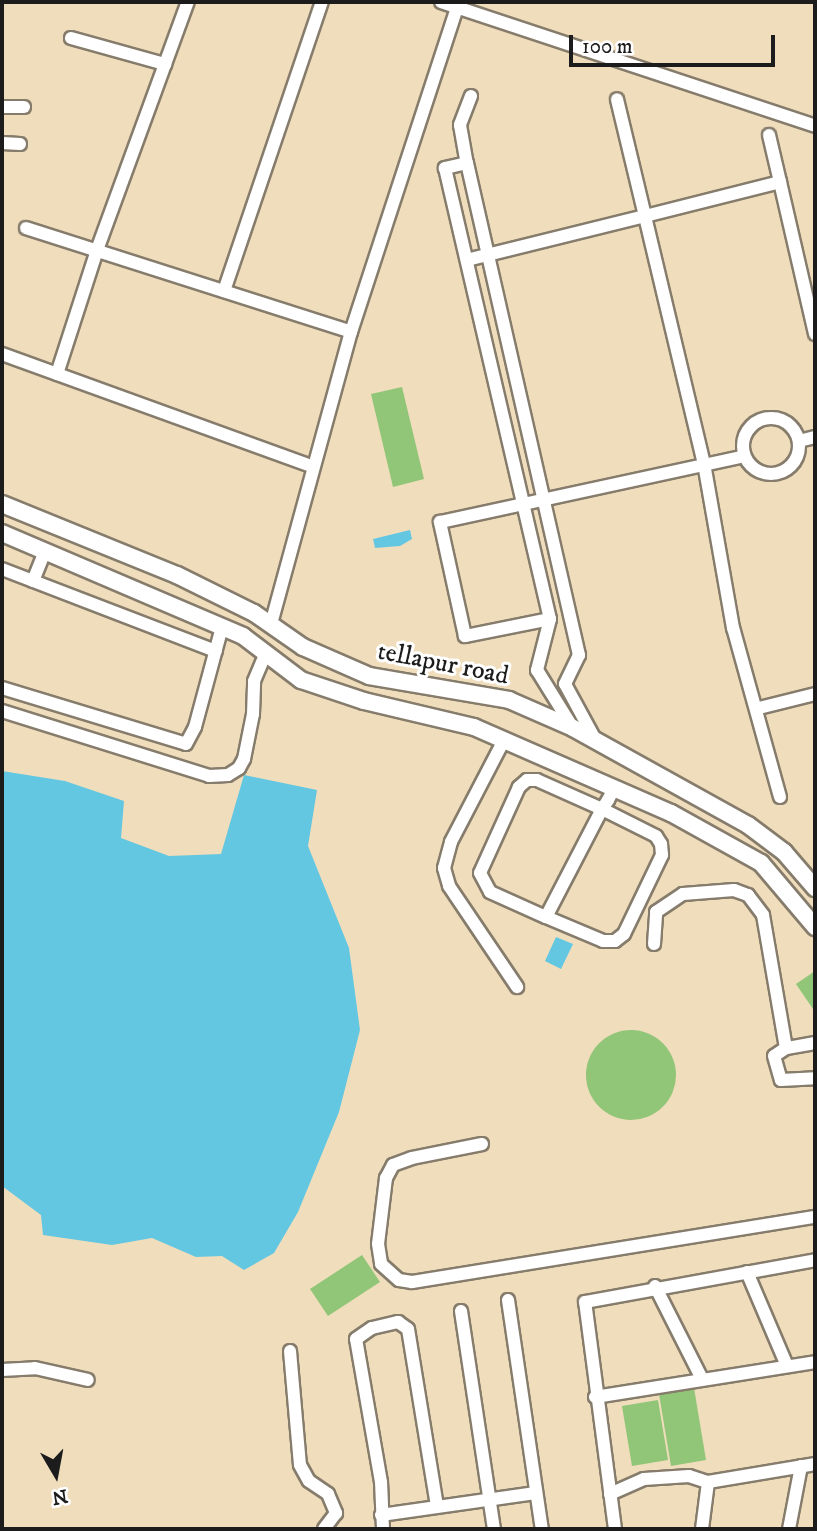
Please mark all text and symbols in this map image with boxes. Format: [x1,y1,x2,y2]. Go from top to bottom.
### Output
scale bar [572,21,778,65]
text: 100 m [582,34,633,60]
street label: tellapur road [375,636,511,692]
north arrow [21,1440,91,1510]
text: N [50,1483,69,1509]

